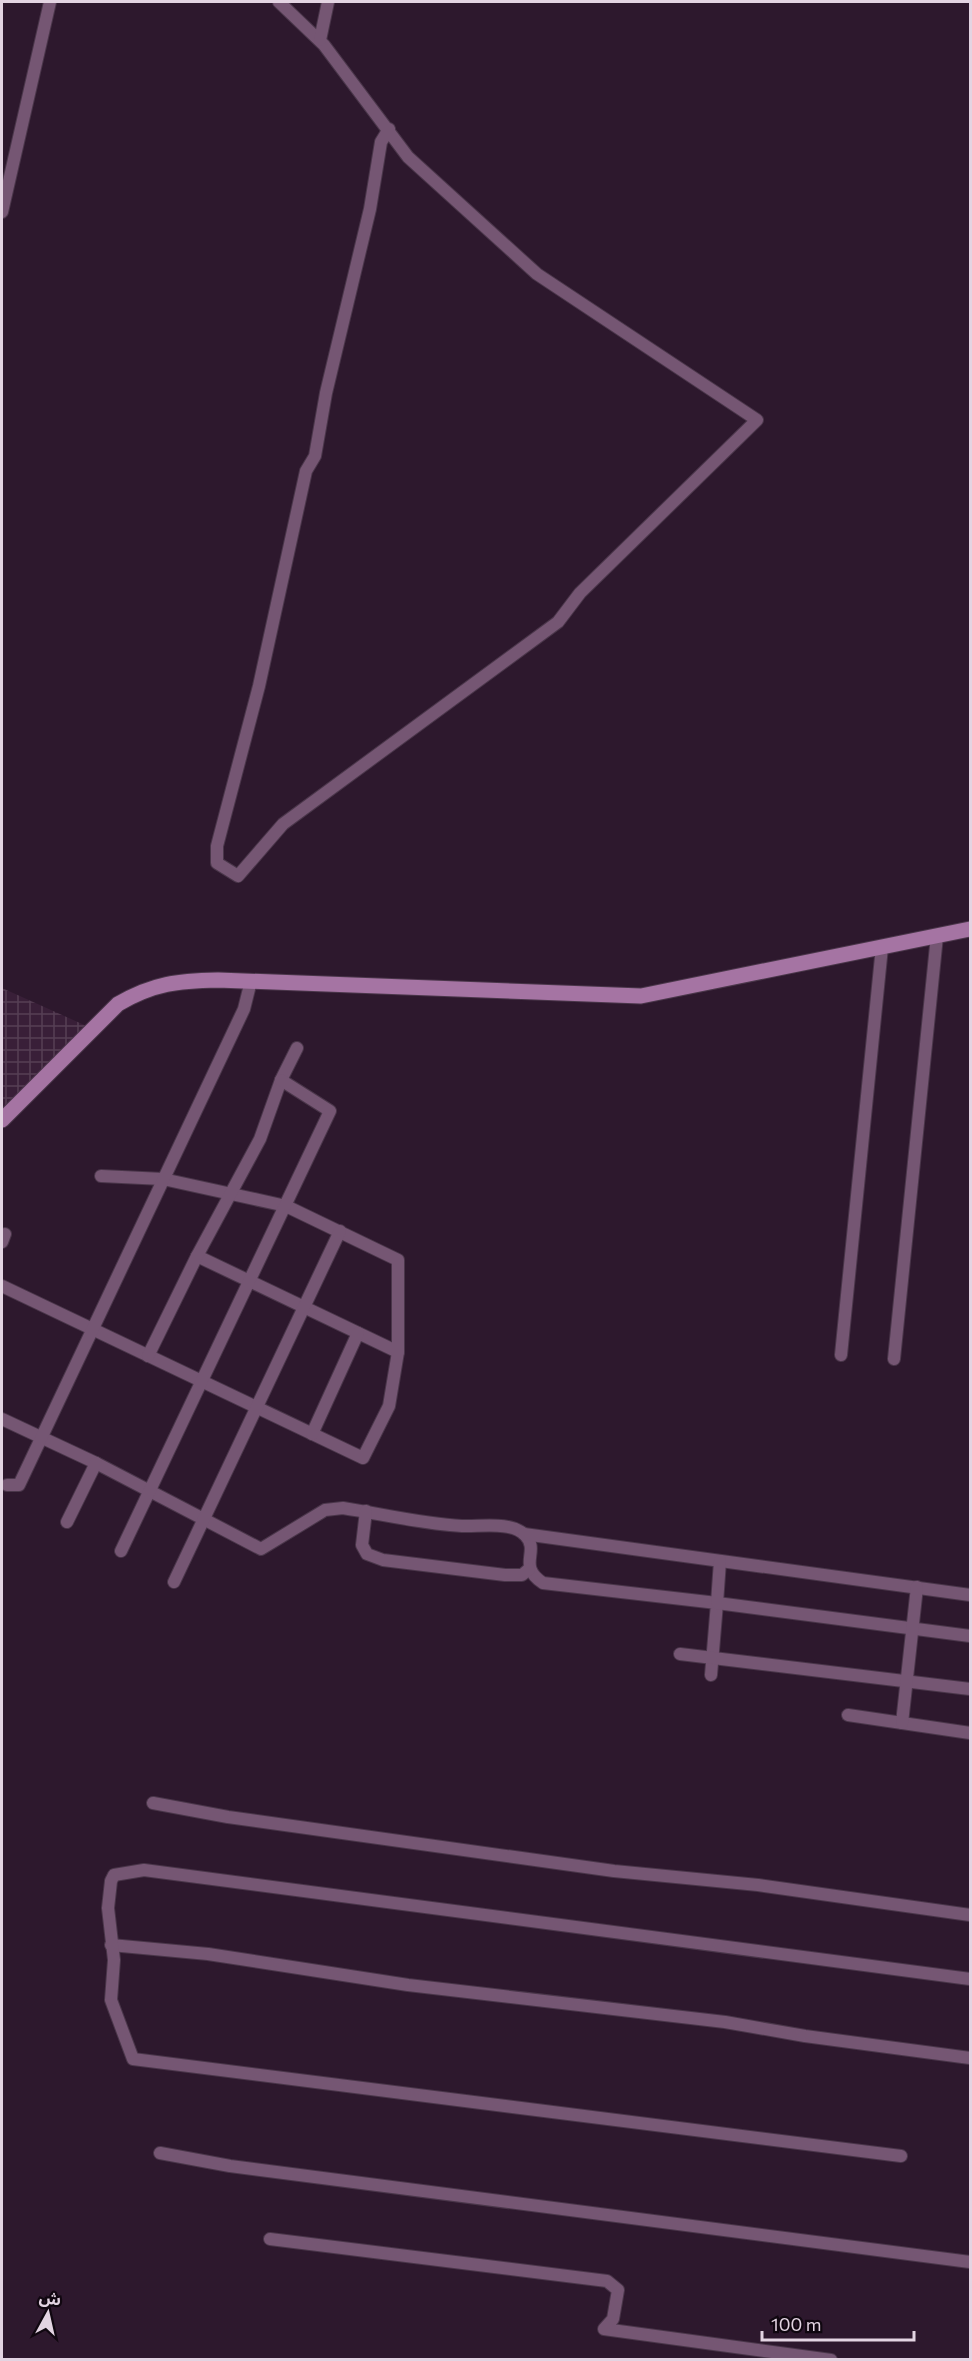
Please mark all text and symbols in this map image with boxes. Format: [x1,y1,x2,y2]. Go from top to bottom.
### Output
north arrow [18,2283,78,2343]
text: ش [38,2287,62,2310]
scale bar [762,2304,914,2342]
text: 100 m [771,2313,821,2335]

